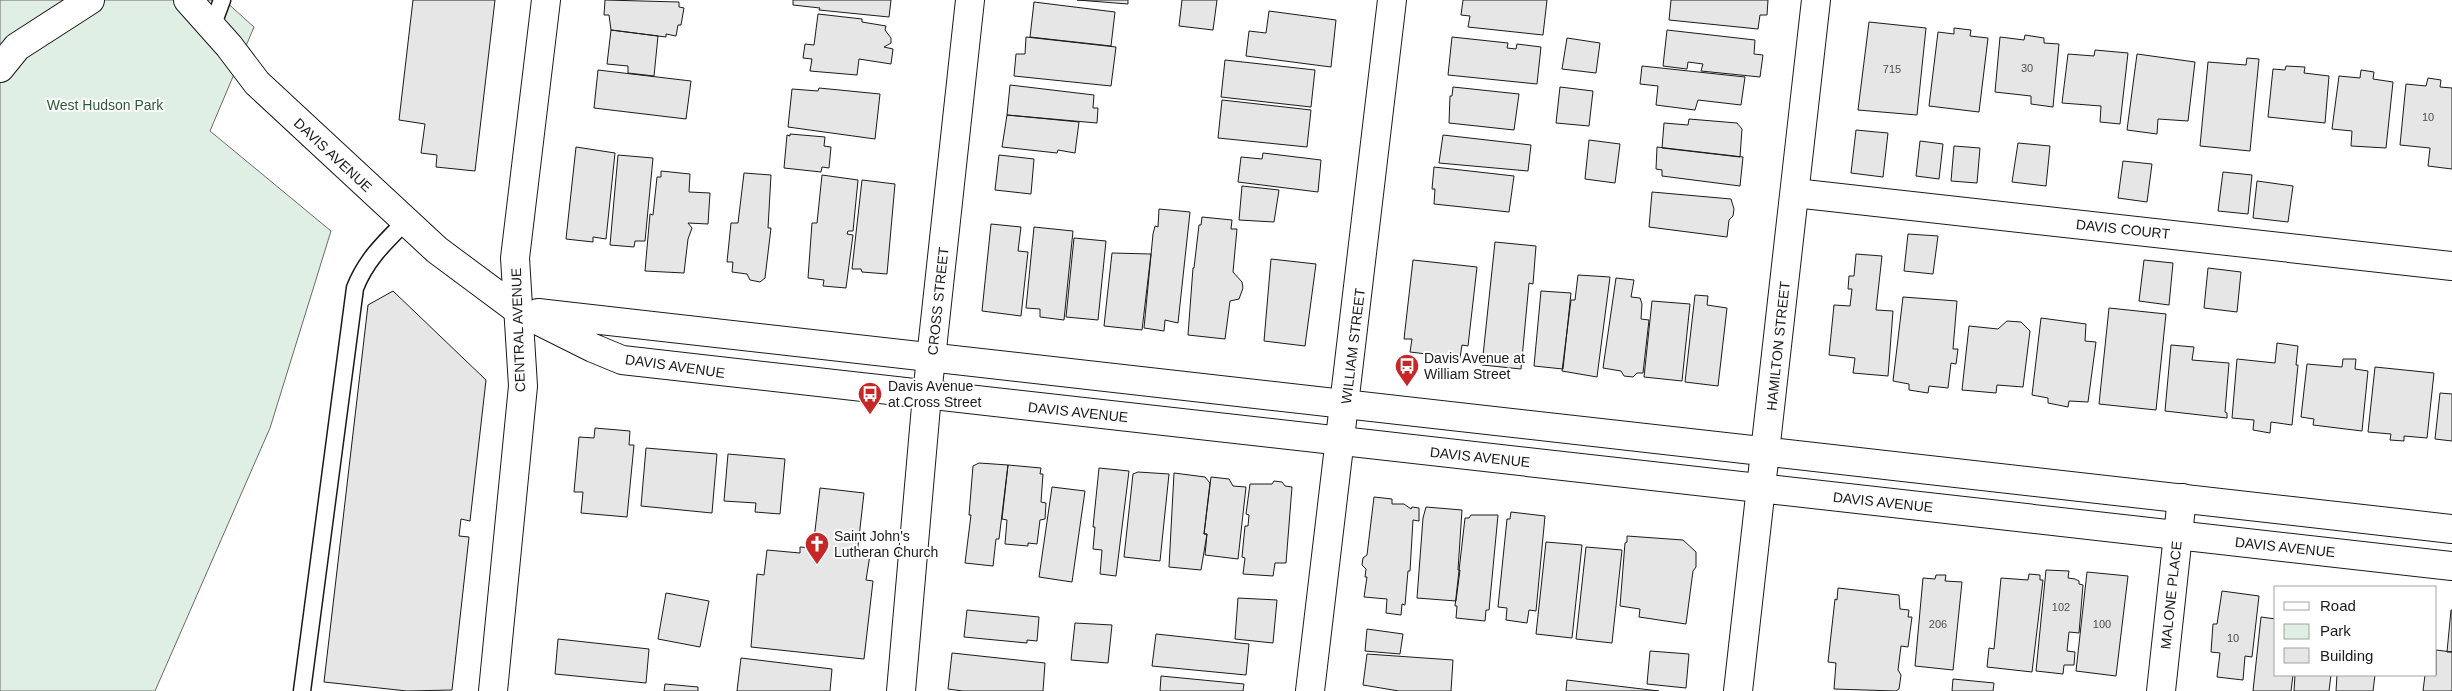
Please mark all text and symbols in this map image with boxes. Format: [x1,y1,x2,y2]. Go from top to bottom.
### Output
house number: 30 [2021,62,2033,74]
house number: 715 [1883,63,1901,75]
park label: West Hudson Park [47,97,164,113]
house number: 10 [2422,111,2434,123]
street label: DAVIS AVENUE [291,115,375,195]
street label: DAVIS COURT [2075,216,2171,242]
street label: CROSS STREET [924,246,952,356]
street label: CENTRAL AVENUE [508,268,528,392]
street label: HAMILTON STREET [1763,280,1793,412]
street label: WILLIAM STREET [1338,287,1368,405]
place label: Davis Avenue at William Street [1424,350,1525,382]
street label: DAVIS AVENUE [624,351,726,381]
bus stop icon: Davis Avenue at William Street [1394,353,1420,387]
place label: Davis Avenue at Cross Street [888,378,981,410]
bus stop icon: Davis Avenue at Cross Street [857,381,883,415]
street label: DAVIS AVENUE [1027,399,1129,425]
street label: DAVIS AVENUE [1429,444,1531,470]
street label: DAVIS AVENUE [1832,489,1934,515]
place label: Saint John's Lutheran Church [834,528,938,560]
church icon: Saint John's Lutheran Church [804,531,830,565]
street label: DAVIS AVENUE [2234,534,2336,560]
street label: MALONE PLACE [2157,540,2185,650]
legend [2274,586,2437,676]
text: Road [2320,597,2356,614]
house number: 102 [2052,601,2070,613]
house number: 206 [1929,618,1947,630]
house number: 100 [2093,618,2111,630]
text: Park [2320,622,2351,639]
house number: 10 [2227,632,2239,644]
text: Building [2320,647,2373,664]

